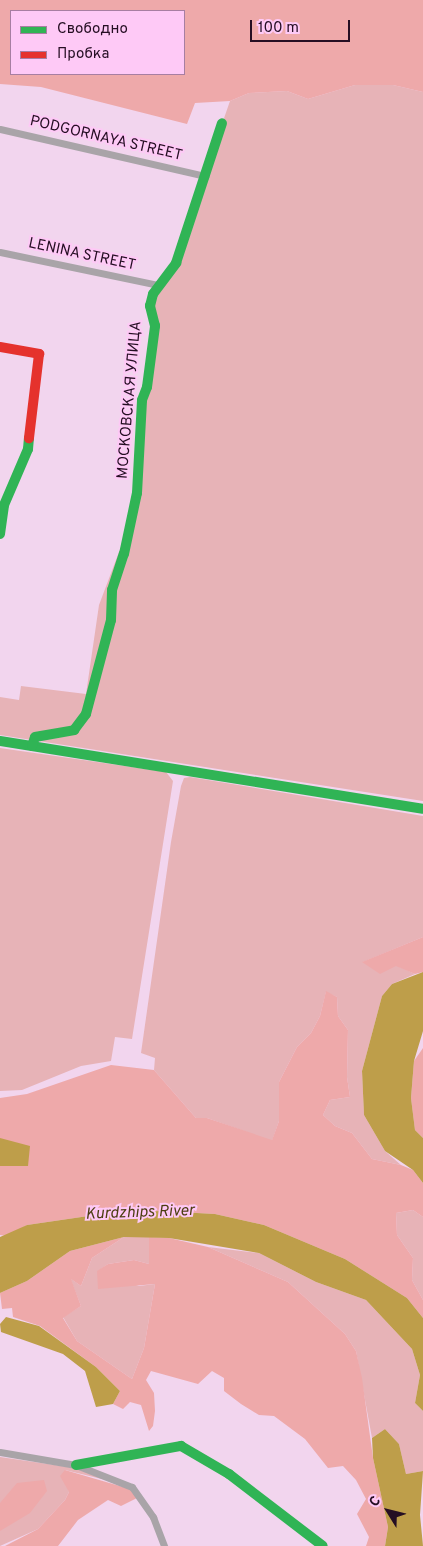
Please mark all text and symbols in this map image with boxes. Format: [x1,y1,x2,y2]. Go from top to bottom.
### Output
legend [10,10,185,75]
scale bar [253,10,353,42]
text: 100 m [258,19,299,38]
text: Свободно [57,20,128,39]
text: Пробка [57,45,109,64]
street label: PODGORNAYA STREET [28,113,184,165]
street label: LENINA STREET [26,235,138,275]
street label: МОСКОВСКАЯ УЛИЦА [114,320,146,480]
water label: Kurdzhips River [85,1201,195,1225]
north arrow [363,1486,413,1536]
text: С [366,1493,385,1511]

